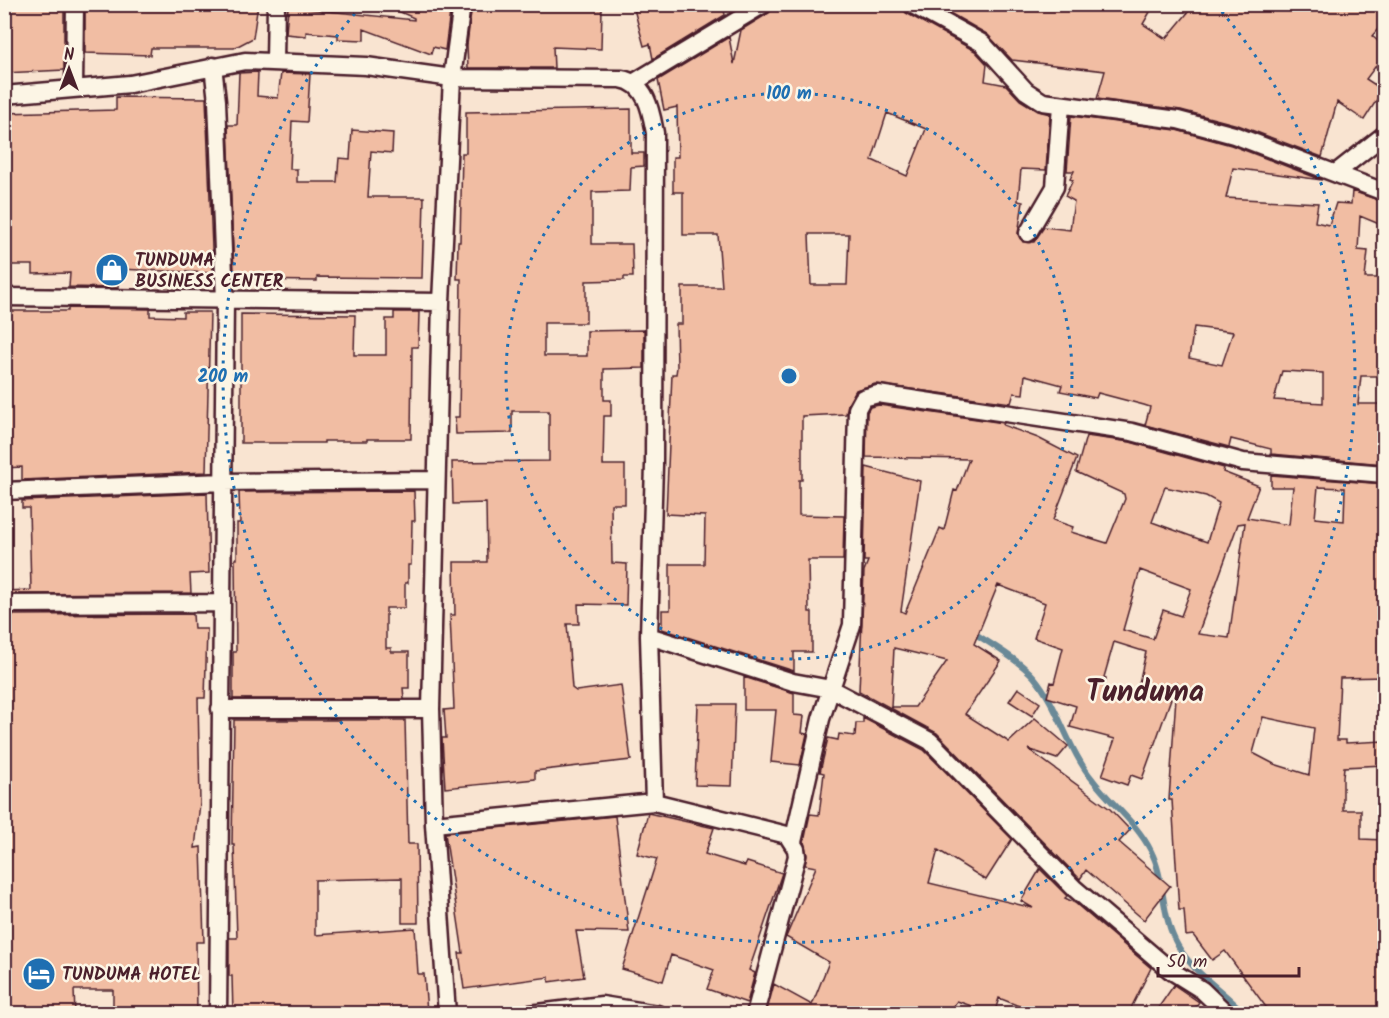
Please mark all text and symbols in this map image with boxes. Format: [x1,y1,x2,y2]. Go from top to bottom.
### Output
north arrow [39,39,99,99]
text: N [64,43,74,68]
text: 100 m [766,80,812,109]
place label: TUNDUMA BUSINESS CENTER [135,247,284,297]
shop icon: TUNDUMA BUSINESS CENTER [94,252,130,288]
text: 200 m [198,363,249,392]
centre of rings [779,366,799,386]
district label: Tunduma [1086,669,1204,717]
scale bar [1158,940,1299,978]
text: 50 m [1167,948,1207,977]
hotel icon: TUNDUMA HOTEL [21,956,57,992]
place label: TUNDUMA HOTEL [62,961,201,990]

